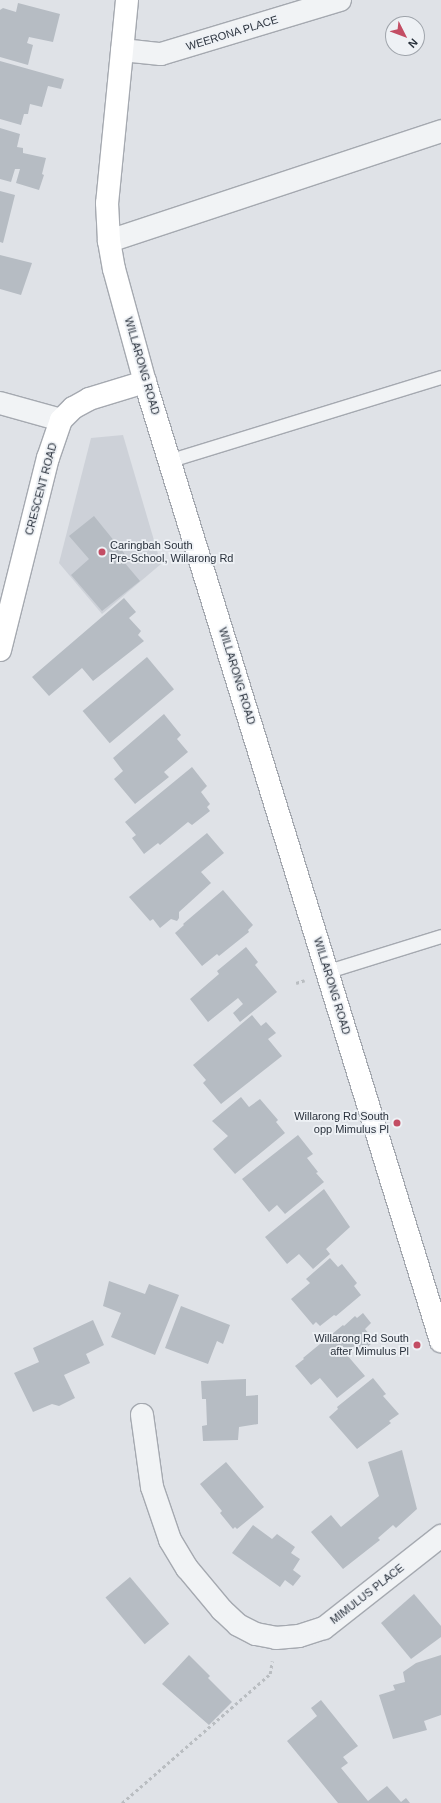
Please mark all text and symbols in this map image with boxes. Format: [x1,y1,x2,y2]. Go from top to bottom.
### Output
street label: WEERONA PLACE [184,13,280,53]
north arrow [385,16,425,56]
text: N [406,36,420,50]
street label: WILLARONG ROAD [122,316,162,416]
street label: CRESCENT ROAD [22,441,60,537]
place label: Caringbah South Pre-School, Willarong Rd [110,539,233,565]
marker: Caringbah South Pre-School, Willarong Rd [97,547,107,557]
street label: WILLARONG ROAD [216,626,258,726]
street label: WILLARONG ROAD [311,936,353,1036]
place label: Willarong Rd South opp Mimulus Pl [294,1110,389,1136]
marker: Willarong Rd South opp Mimulus Pl [392,1118,402,1128]
place label: Willarong Rd South after Mimulus Pl [314,1332,409,1358]
marker: Willarong Rd South after Mimulus Pl [412,1340,422,1350]
street label: MIMULUS PLACE [328,1561,406,1627]

